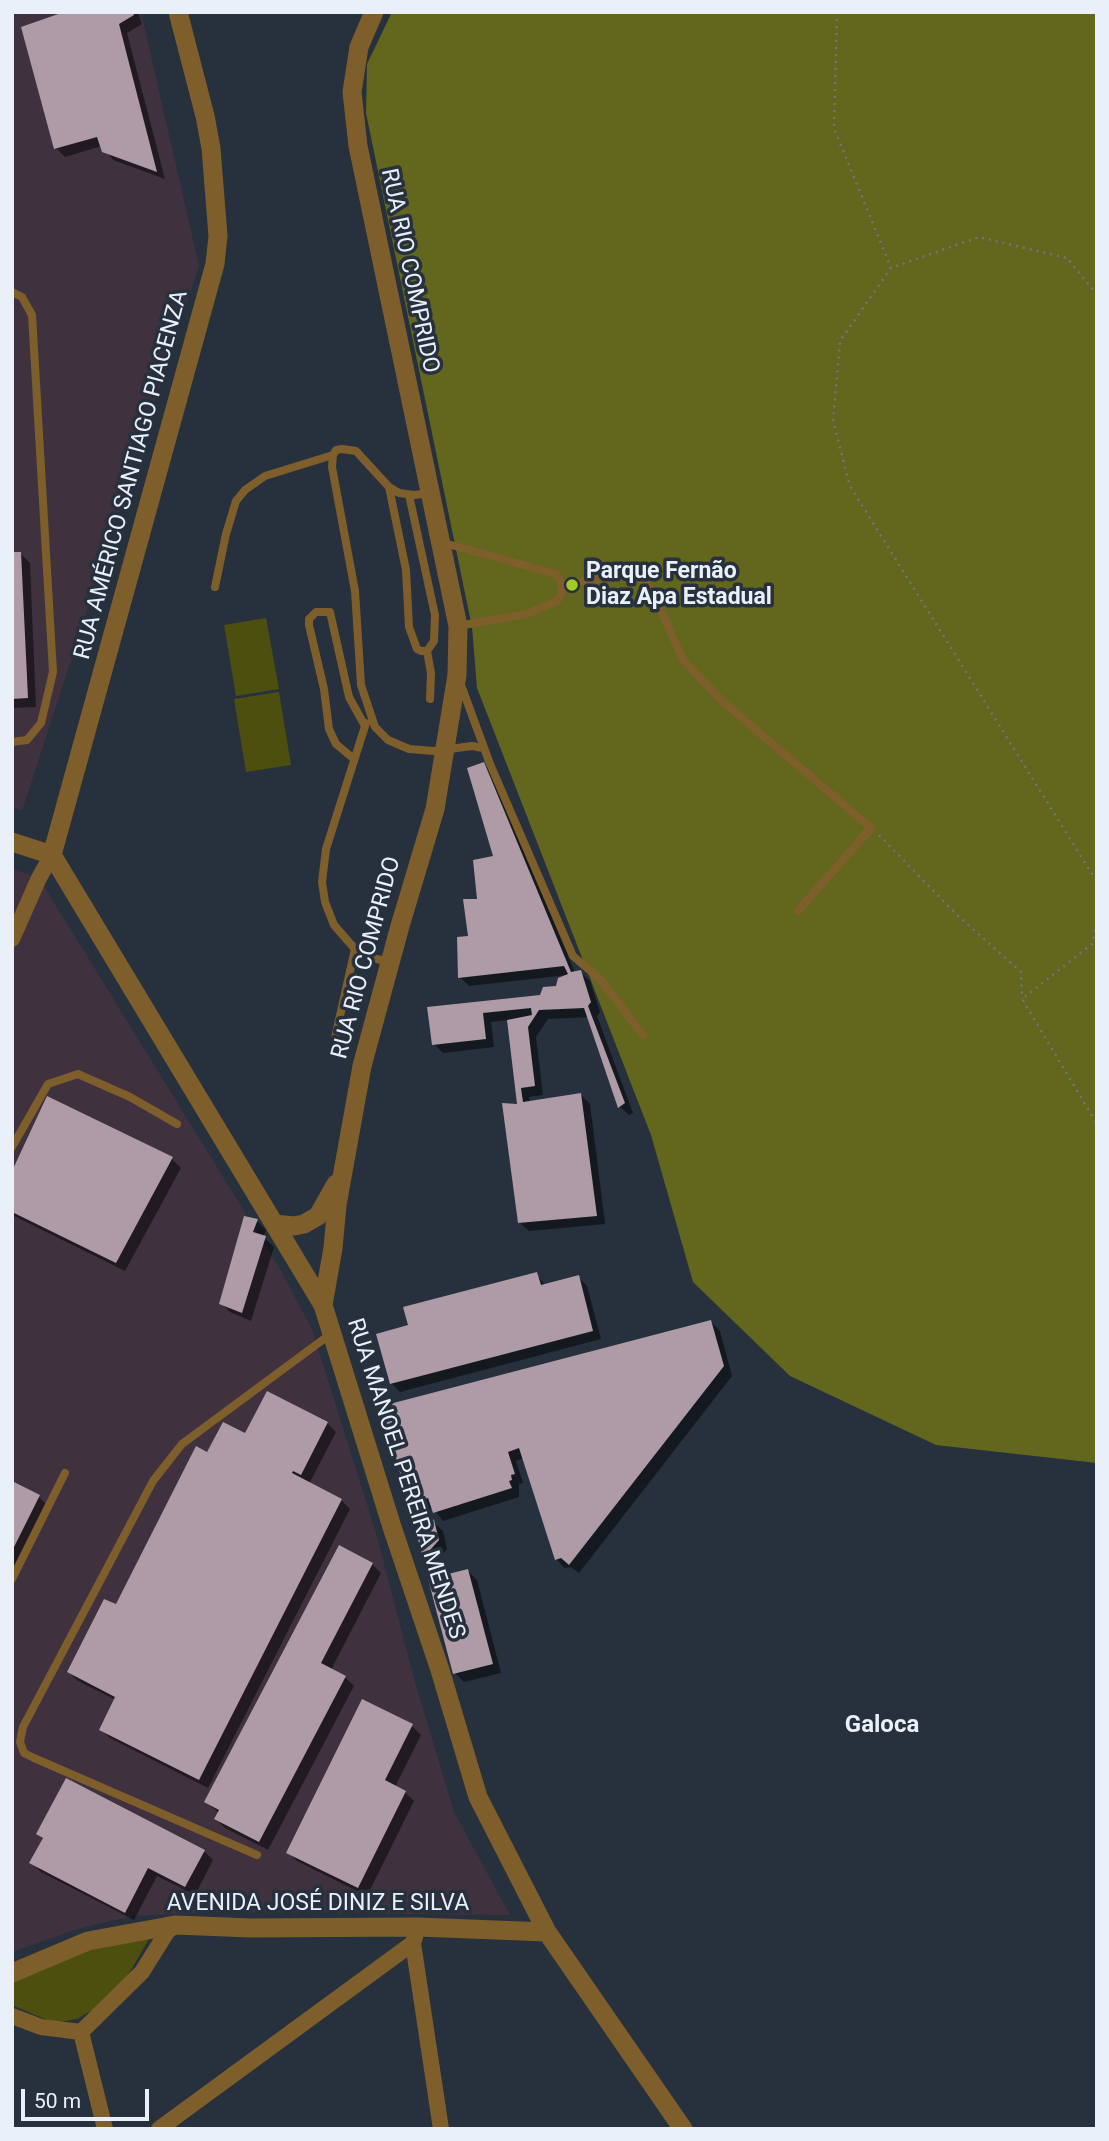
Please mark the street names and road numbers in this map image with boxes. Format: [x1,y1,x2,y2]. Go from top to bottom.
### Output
street label: RUA RIO COMPRIDO [374,166,444,376]
street label: RUA AMÉRICO SANTIAGO PIACENZA [69,287,195,663]
street label: RUA RIO COMPRIDO [327,854,407,1062]
street label: RUA MANOEL PEREIRA MENDES [340,1315,470,1643]
street label: AVENIDA JOSÉ DINIZ E SILVA [167,1890,469,1918]

